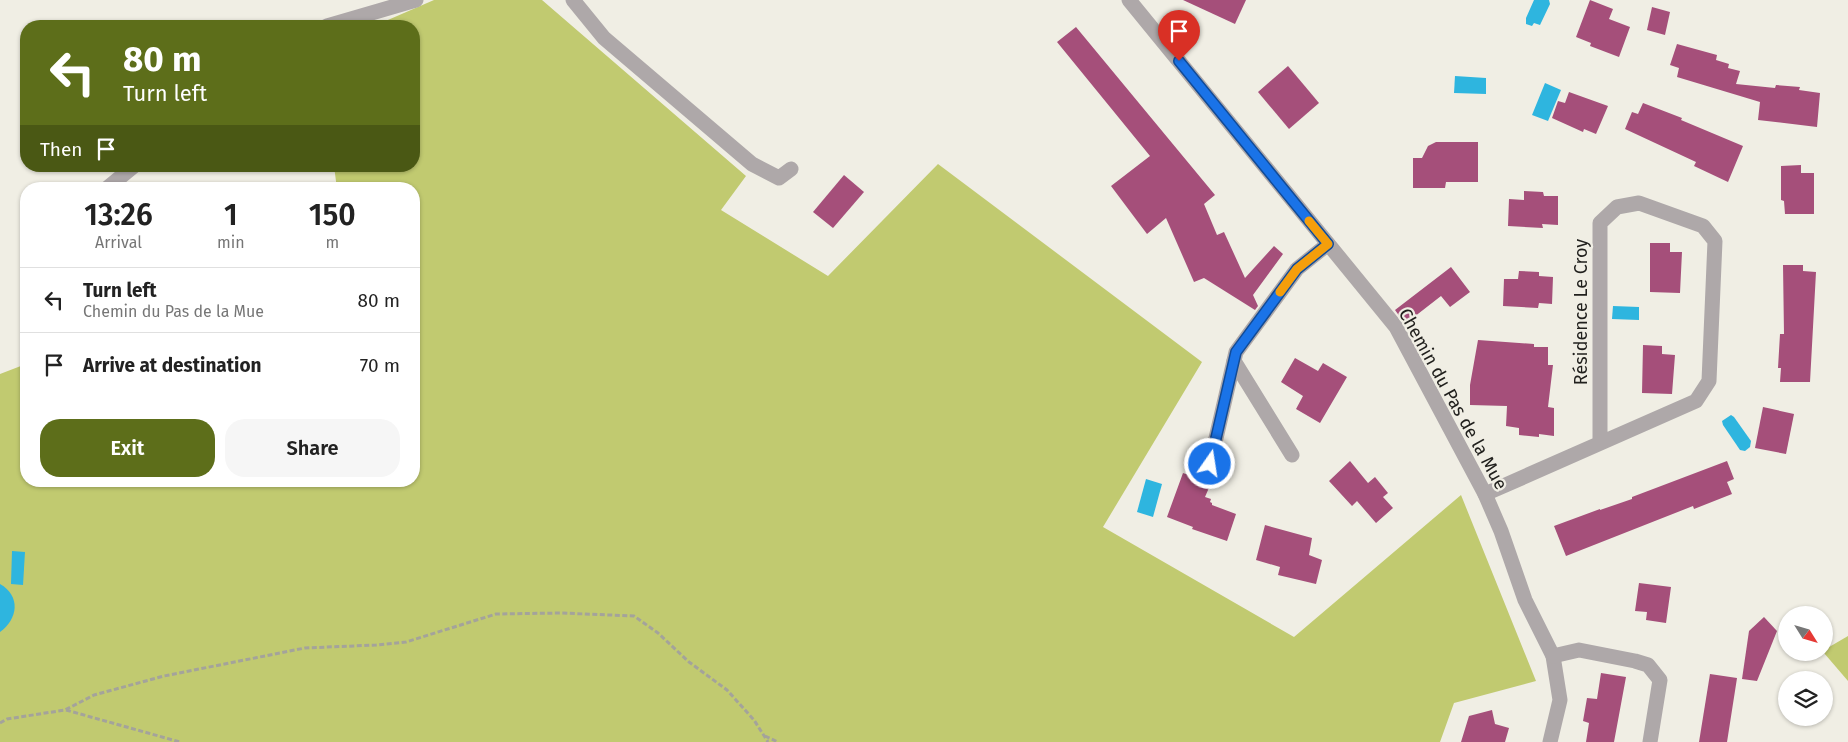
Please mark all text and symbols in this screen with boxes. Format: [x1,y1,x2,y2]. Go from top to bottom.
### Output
pin [1158,10,1200,61]
icon: arrive [1165,17,1193,45]
text: 80 m [123,38,202,80]
icon: left [40,40,105,105]
text: Turn left [123,80,207,107]
icon: arrive [92,135,120,163]
text: Then [40,138,82,161]
text: 13:26 [84,197,153,233]
text: 1 [224,197,238,233]
text: 150 [309,197,356,233]
text: Arrival [95,233,142,252]
text: min [217,233,245,252]
text: m [325,233,339,252]
street label: Résidence Le Croy [1570,239,1592,385]
text: Turn left [83,279,157,302]
icon: left [40,286,68,314]
text: 80 m [358,289,400,312]
text: Chemin du Pas de la Mue [83,302,264,321]
street label: Chemin du Pas de la Mue [1394,305,1512,493]
icon: arrive [40,351,68,379]
text: Arrive at destination [83,354,262,377]
text: 70 m [360,354,400,377]
button: Exit [40,419,215,477]
button: Share [225,419,400,477]
position arrow [1183,437,1235,489]
north arrow [1778,606,1832,661]
map controls [1778,606,1833,726]
button: layers [1778,671,1833,726]

